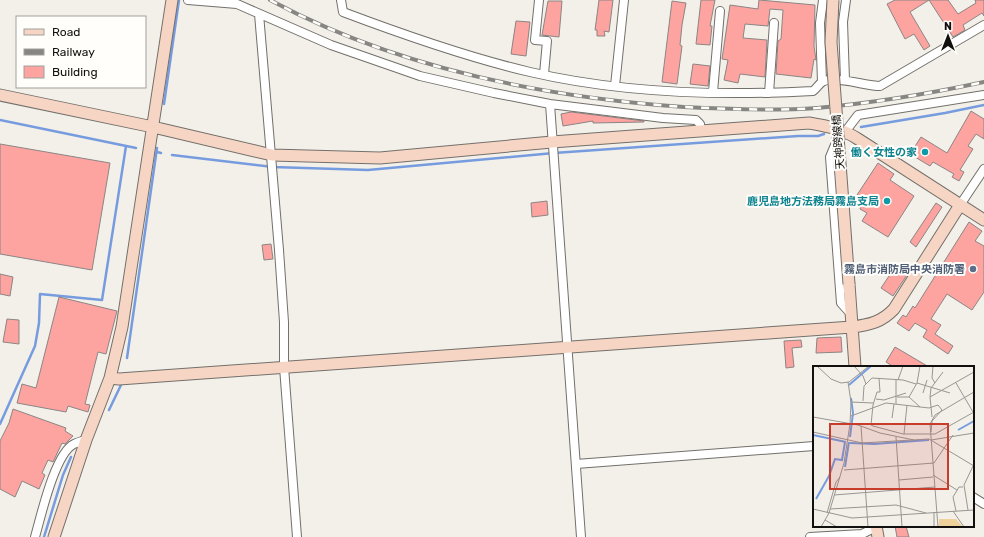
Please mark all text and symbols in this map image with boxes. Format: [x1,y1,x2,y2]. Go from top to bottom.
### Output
legend [16,16,146,88]
north arrow [928,16,968,56]
text: N [944,20,952,33]
text: Road [52,25,80,39]
text: Railway [52,45,95,59]
text: Building [52,65,98,79]
street label: 天神跨線橋 [830,114,847,170]
place label: 働く女性の家 [850,146,917,159]
marker: 働く女性の家 [920,147,930,157]
place label: 鹿児島地方法務局霧島支局 [747,195,879,208]
marker: 鹿児島地方法務局霧島支局 [882,196,892,206]
place label: 霧島市消防局中央消防署 [844,263,965,276]
marker: 霧島市消防局中央消防署 [968,264,978,274]
inset map [813,366,974,527]

